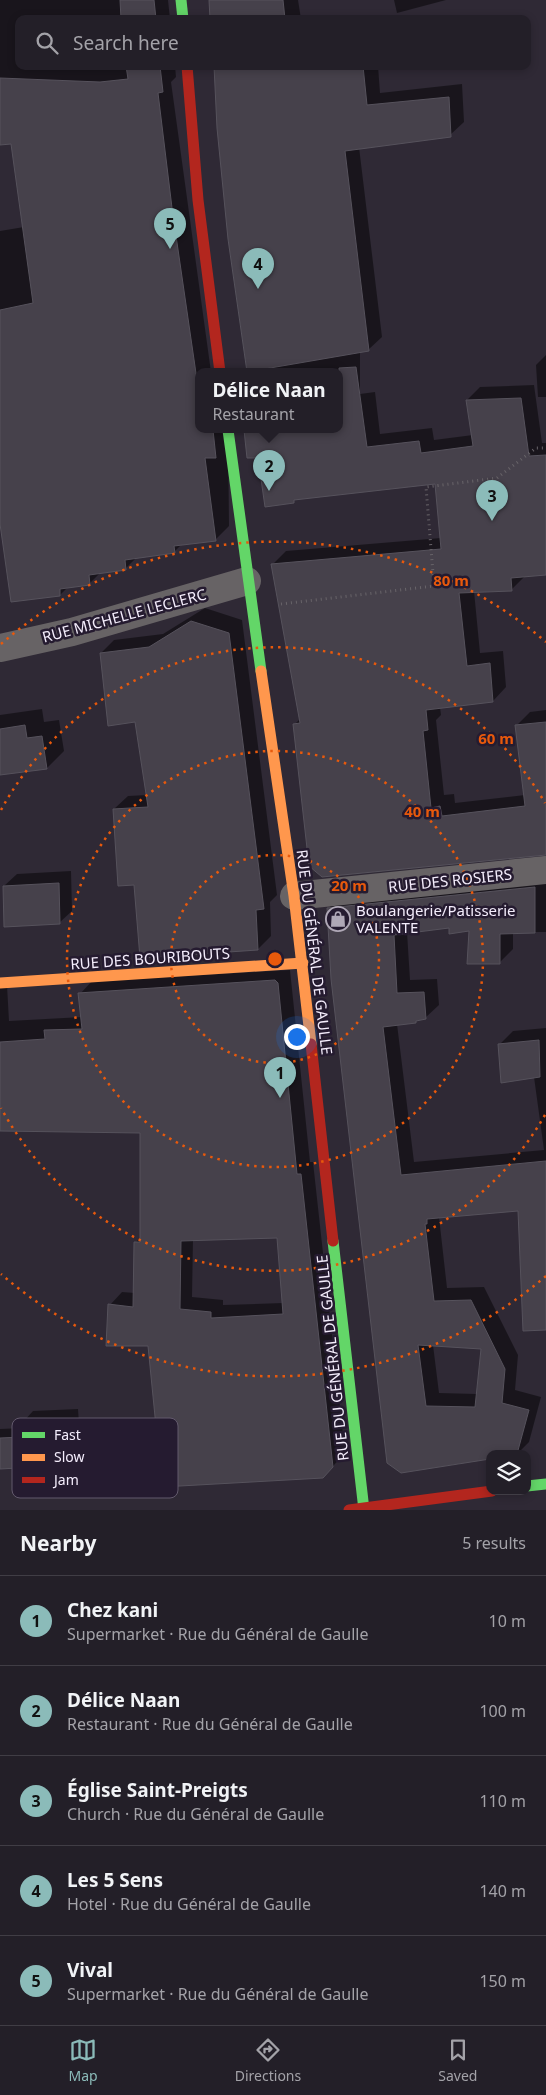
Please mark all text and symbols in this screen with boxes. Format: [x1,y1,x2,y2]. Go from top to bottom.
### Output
search box [15,15,531,70]
icon: search [33,29,61,57]
text: Search here [73,30,179,56]
pin: 5 [154,208,186,249]
pin: 4 [242,248,274,289]
popup [195,368,343,433]
text: Délice Naan [212,377,326,403]
text: Restaurant [212,403,295,425]
pin: 2 [253,450,285,491]
pin: 3 [476,480,508,521]
text: 80 m [433,570,469,590]
street label: RUE MICHELLE LECLERC [40,583,209,647]
text: 60 m [478,728,514,748]
text: 40 m [404,801,440,821]
street label: RUE DU GÉNÉRAL DE GAULLE [292,848,338,1056]
street label: RUE DES ROSIERS [387,864,513,896]
text: 20 m [331,875,367,895]
place label: Boulangerie/Patisserie VALENTE [356,900,516,937]
shop icon: Boulangerie/Patisserie VALENTE [325,906,351,932]
street label: RUE DES BOURIBOUTS [70,942,230,974]
centre of rings [266,950,284,968]
your location [284,1024,310,1050]
pin: 1 [264,1057,296,1098]
street label: RUE DU GÉNÉRAL DE GAULLE [311,1254,353,1462]
legend [12,1418,178,1498]
text: Fast [54,1425,81,1444]
text: Slow [54,1447,85,1466]
map controls [486,1450,531,1495]
button: layers [486,1450,531,1495]
text: Jam [52,1470,79,1489]
text: Nearby [20,1529,96,1557]
text: 5 results [462,1532,526,1554]
text: Chez kani [67,1597,158,1623]
text: 1 [31,1610,41,1632]
text: 10 m [489,1610,526,1632]
text: Supermarket · Rue du Général de Gaulle [67,1623,369,1645]
text: Délice Naan [67,1687,180,1713]
text: 2 [31,1700,41,1722]
text: 100 m [479,1700,526,1722]
text: Restaurant · Rue du Général de Gaulle [67,1713,353,1735]
text: Église Saint-Preigts [67,1777,248,1803]
text: 3 [31,1790,41,1812]
text: 110 m [479,1790,526,1812]
text: Church · Rue du Général de Gaulle [67,1803,324,1825]
text: Les 5 Sens [67,1867,163,1893]
text: 4 [31,1880,41,1902]
text: 140 m [479,1880,526,1902]
text: Hotel · Rue du Général de Gaulle [67,1893,311,1915]
text: Vival [67,1957,113,1983]
text: 5 [31,1970,41,1992]
text: 150 m [479,1970,526,1992]
text: Supermarket · Rue du Général de Gaulle [67,1983,369,2005]
tab: Map [69,2036,98,2085]
tab: Directions [235,2036,301,2085]
tab: Saved [438,2036,477,2085]

